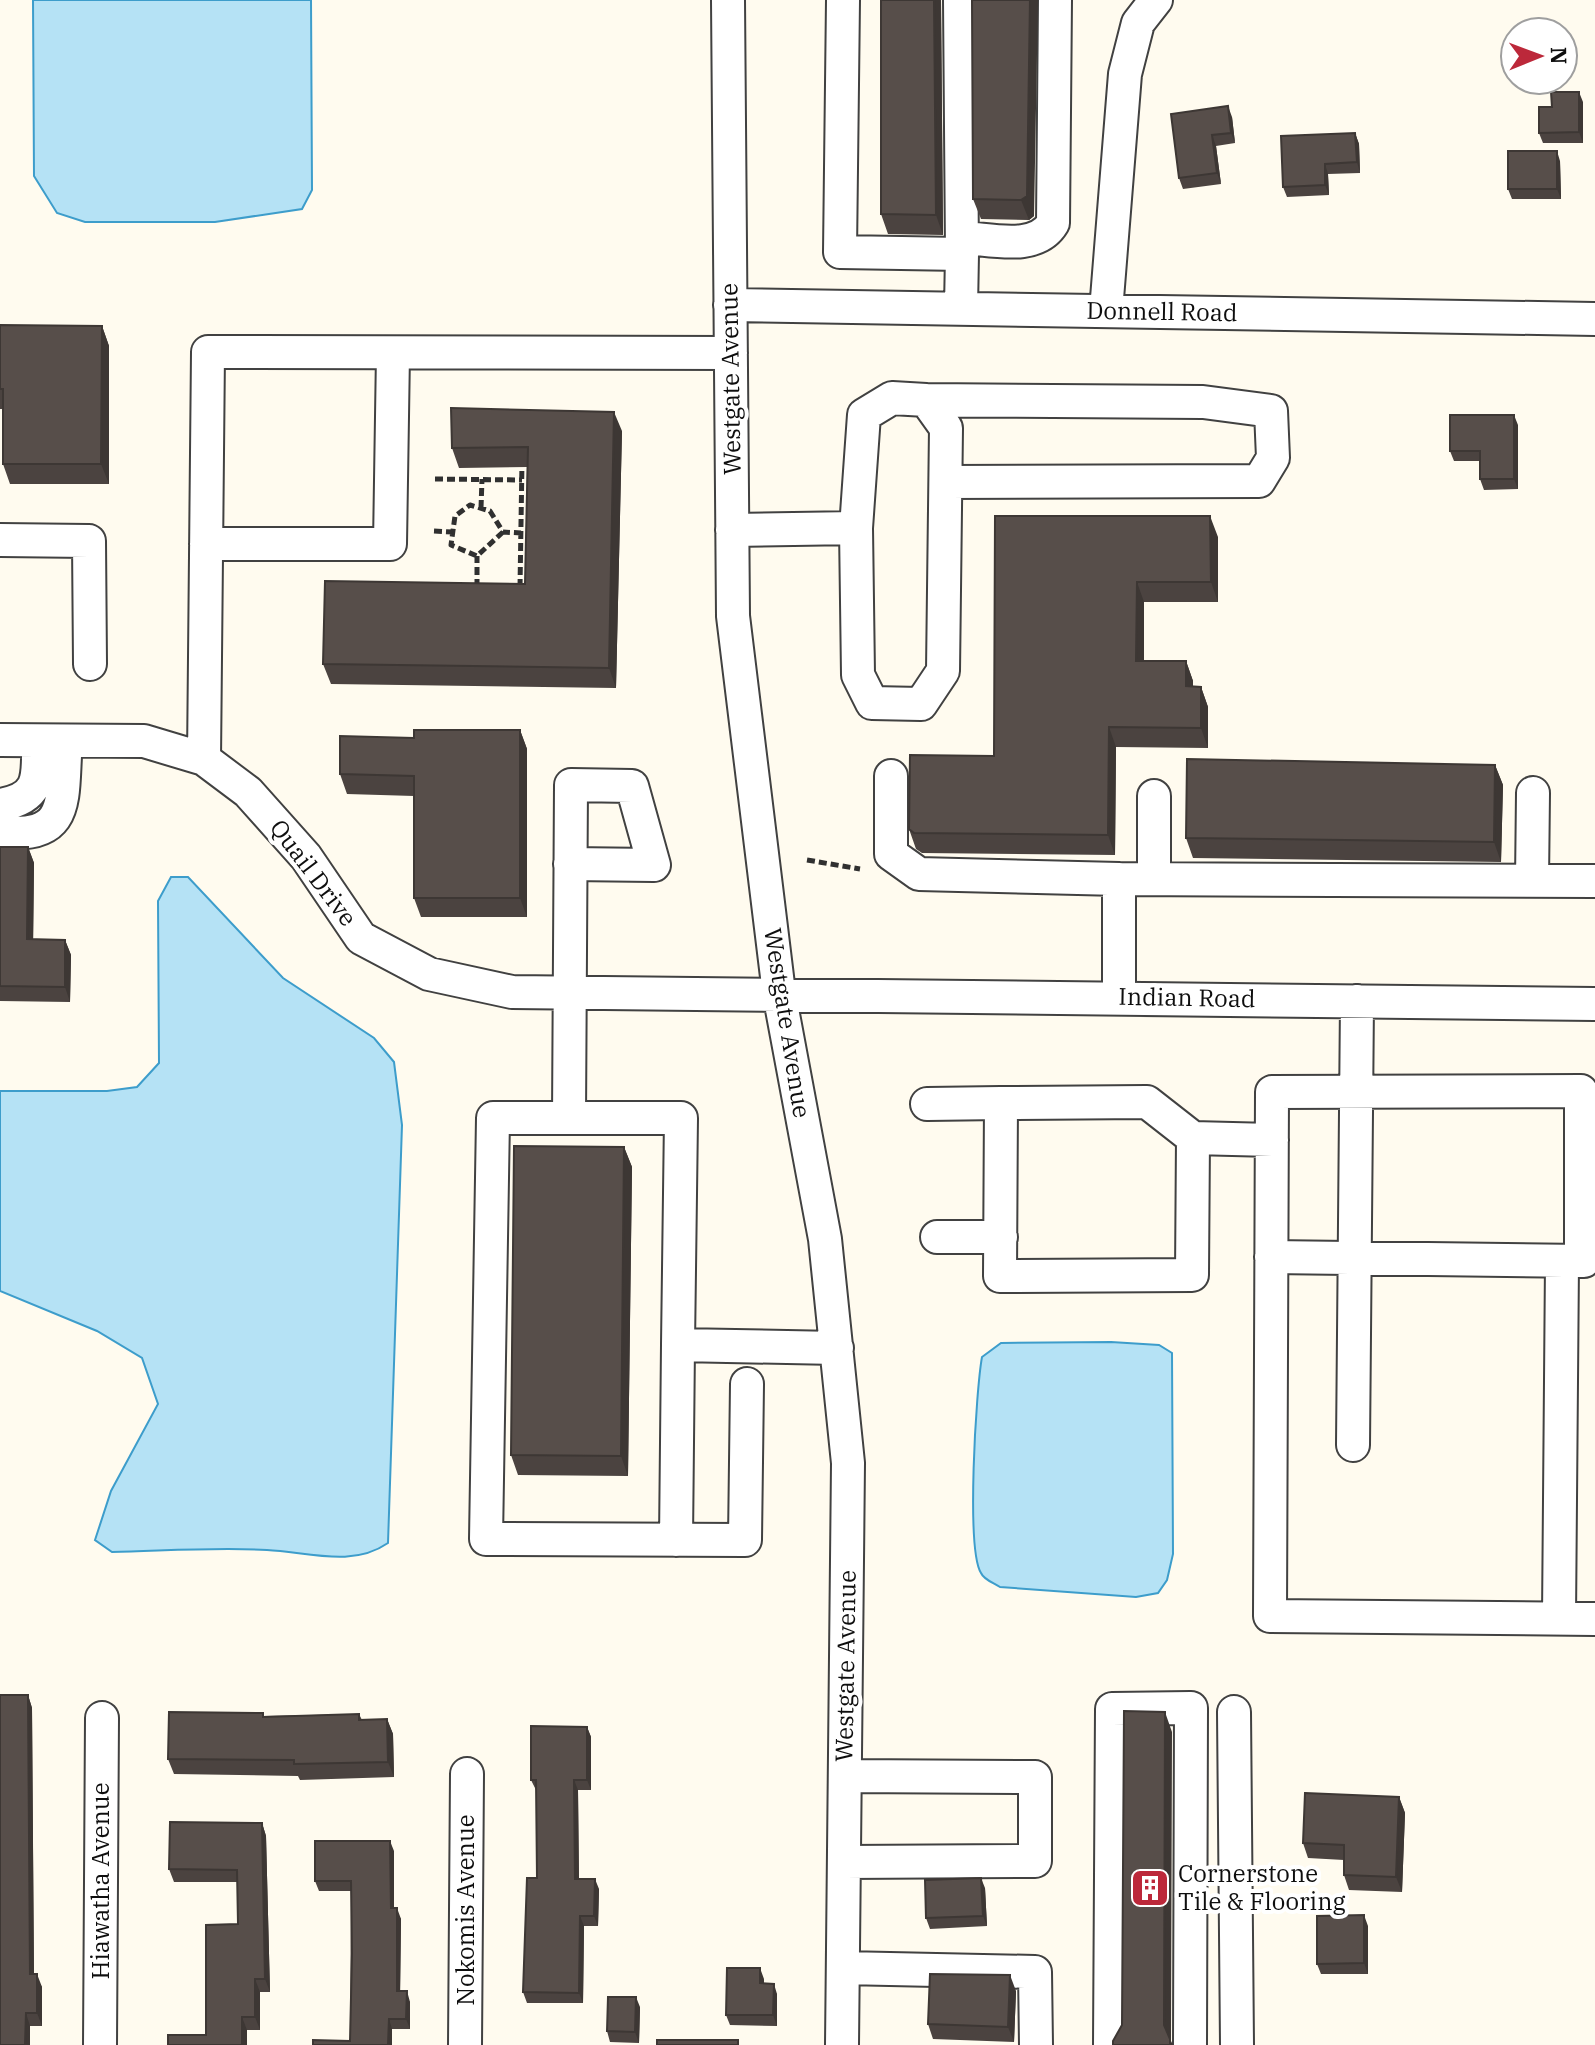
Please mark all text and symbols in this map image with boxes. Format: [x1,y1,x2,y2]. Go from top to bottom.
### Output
north arrow [1499,16,1579,96]
text: N [1545,47,1574,65]
street label: Westgate Avenue [712,283,748,475]
street label: Donnell Road [1086,294,1238,328]
street label: Quail Drive [263,812,365,932]
street label: Westgate Avenue [757,926,819,1120]
street label: Indian Road [1118,980,1256,1014]
street label: Westgate Avenue [827,1570,863,1762]
street label: Hiawatha Avenue [84,1782,116,1980]
street label: Nokomis Avenue [449,1814,481,2006]
place label: Cornerstone Tile & Flooring [1178,1857,1346,1917]
building icon: Cornerstone Tile & Flooring [1129,1867,1171,1909]

